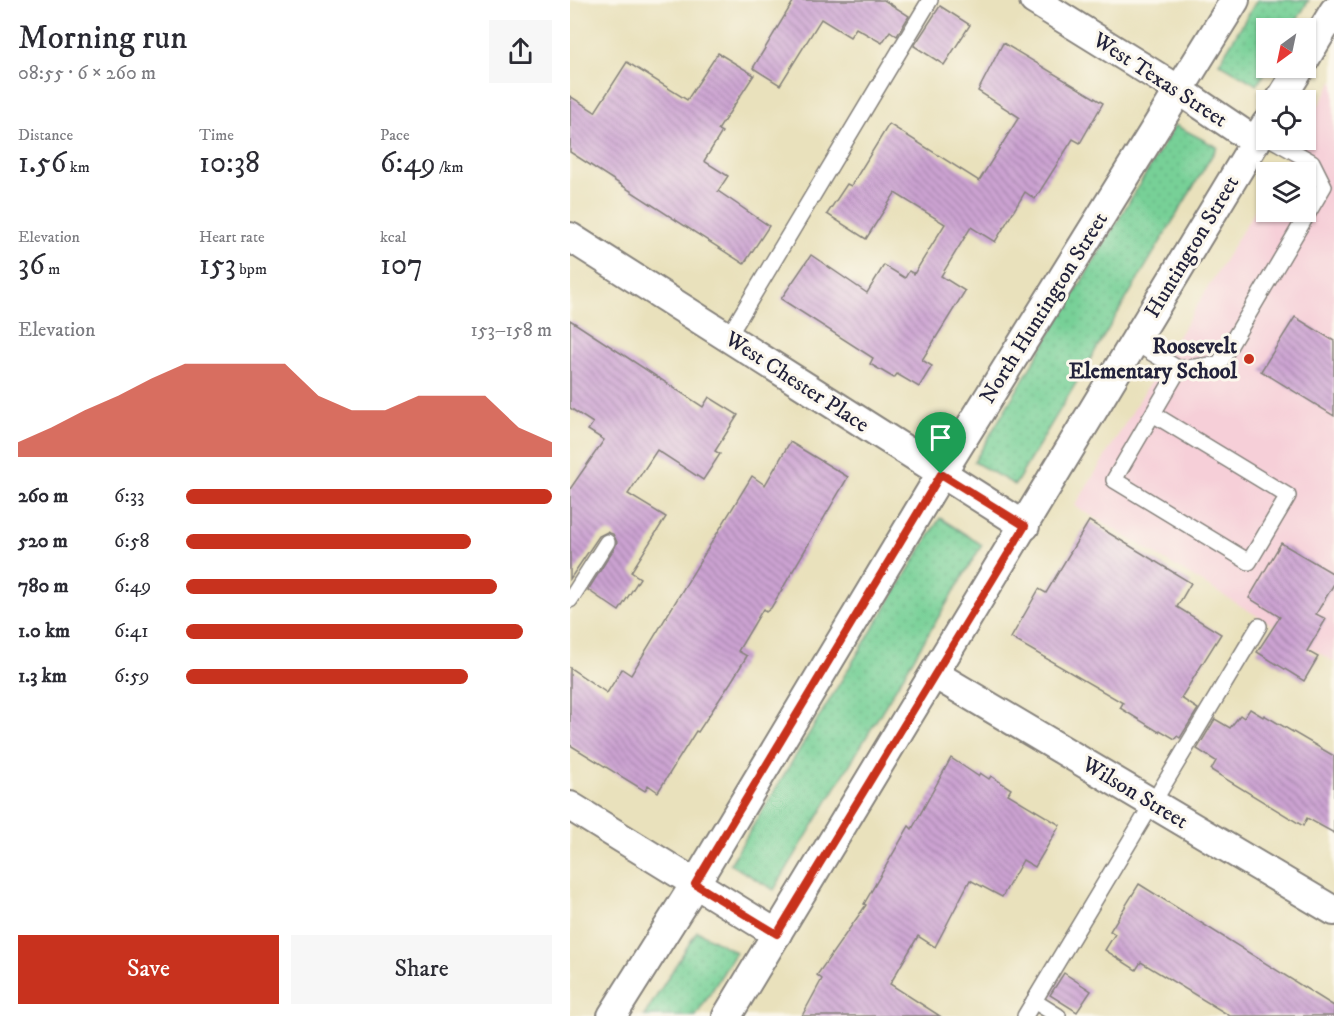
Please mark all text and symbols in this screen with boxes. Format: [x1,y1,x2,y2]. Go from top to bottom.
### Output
text: Morning run [18,18,187,59]
north arrow [1256,18,1316,78]
map controls [1256,18,1316,222]
button: share [489,20,552,83]
street label: West Texas Street [1087,26,1232,134]
text: 08:55 · 6 × 260 m [18,61,156,86]
button: locate [1256,90,1316,150]
text: Distance [18,125,73,145]
text: Time [199,125,234,145]
text: Pace [380,125,410,145]
text: 1.56 [18,145,66,182]
text: 10:38 [199,145,260,182]
text: 6:49 [380,145,436,182]
text: km [66,157,90,177]
text: /km [436,157,463,177]
button: layers [1256,162,1316,222]
street label: Huntington Street [1139,171,1245,323]
street label: North Huntington Street [974,207,1114,409]
text: Elevation [18,227,80,247]
text: Heart rate [199,227,265,247]
text: kcal [380,227,406,247]
text: 36 [18,247,45,284]
text: 153 [199,247,236,284]
text: 107 [380,247,423,284]
text: m [45,259,60,279]
text: bpm [236,259,267,279]
text: Elevation [18,318,95,343]
text: 153–158 m [470,318,552,343]
street label: West Chester Place [719,325,874,439]
place label: Roosevelt Elementary School [1069,333,1237,385]
marker: Roosevelt Elementary School [1242,352,1256,366]
pin [915,412,966,474]
icon: arrive [924,421,957,454]
text: 260 m [18,484,68,509]
text: 6:33 [114,484,145,509]
text: 520 m [18,529,68,554]
text: 6:58 [114,529,150,554]
text: 780 m [18,574,69,599]
text: 6:49 [114,574,151,599]
text: 1.0 km [18,619,70,644]
text: 6:41 [114,619,148,644]
text: 1.3 km [18,664,67,689]
text: 6:59 [114,664,150,689]
street label: Wilson Street [1076,750,1193,835]
button: Save [18,935,279,1004]
button: Share [291,935,552,1004]

